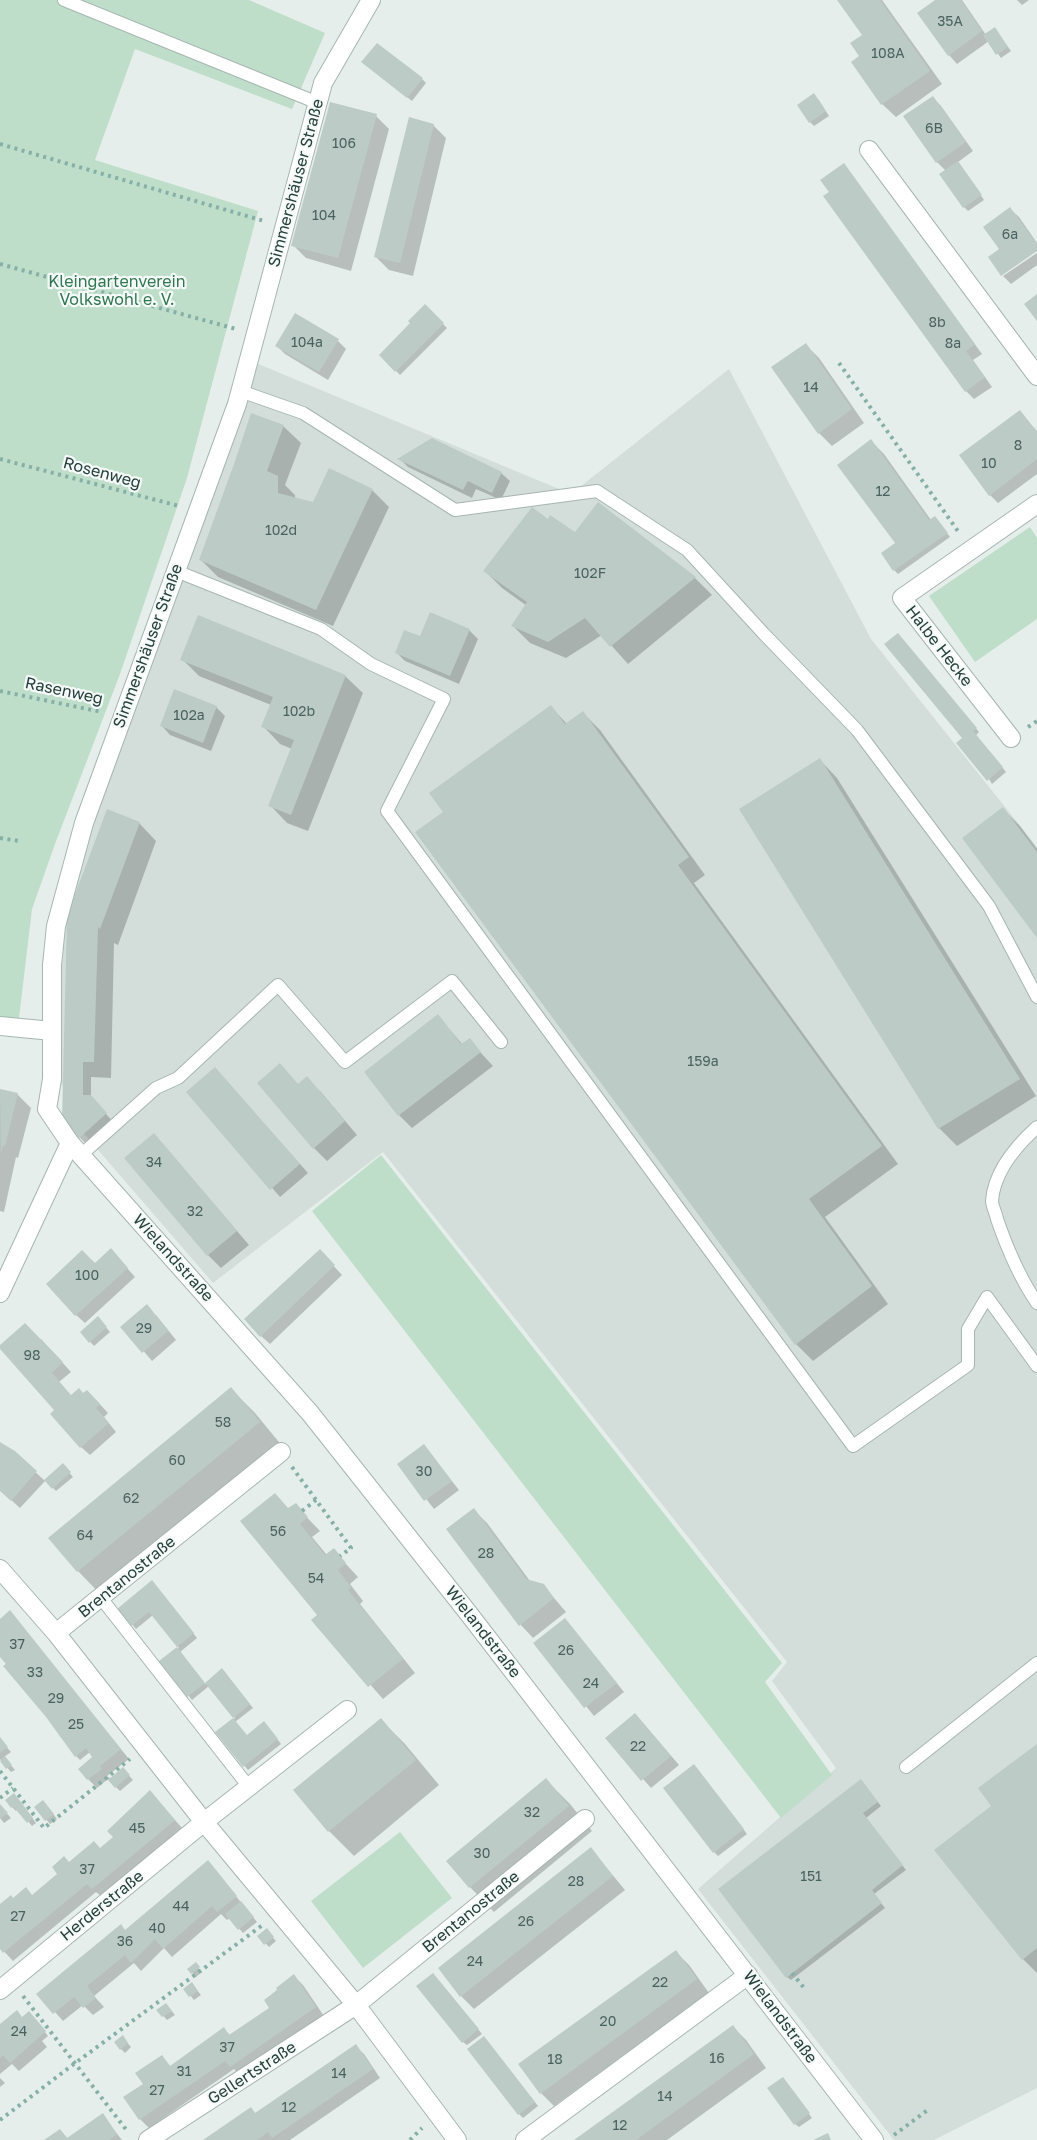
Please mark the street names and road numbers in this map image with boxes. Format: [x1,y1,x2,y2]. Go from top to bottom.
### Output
street label: Simmershäuser Straße [264,97,328,269]
street label: Rosenweg [61,453,143,493]
street label: Simmershäuser Straße [109,561,187,731]
street label: Halbe Hecke [901,602,977,690]
street label: Rasenweg [23,673,105,709]
street label: Wielandstraße [129,1210,217,1306]
street label: Brentanostraße [75,1532,179,1622]
street label: Wielandstraße [441,1582,525,1682]
street label: Herderstraße [57,1867,147,1945]
street label: Brentanostraße [419,1867,523,1957]
street label: Wielandstraße [739,1967,821,2067]
street label: Gellertstraße [204,2037,300,2109]

